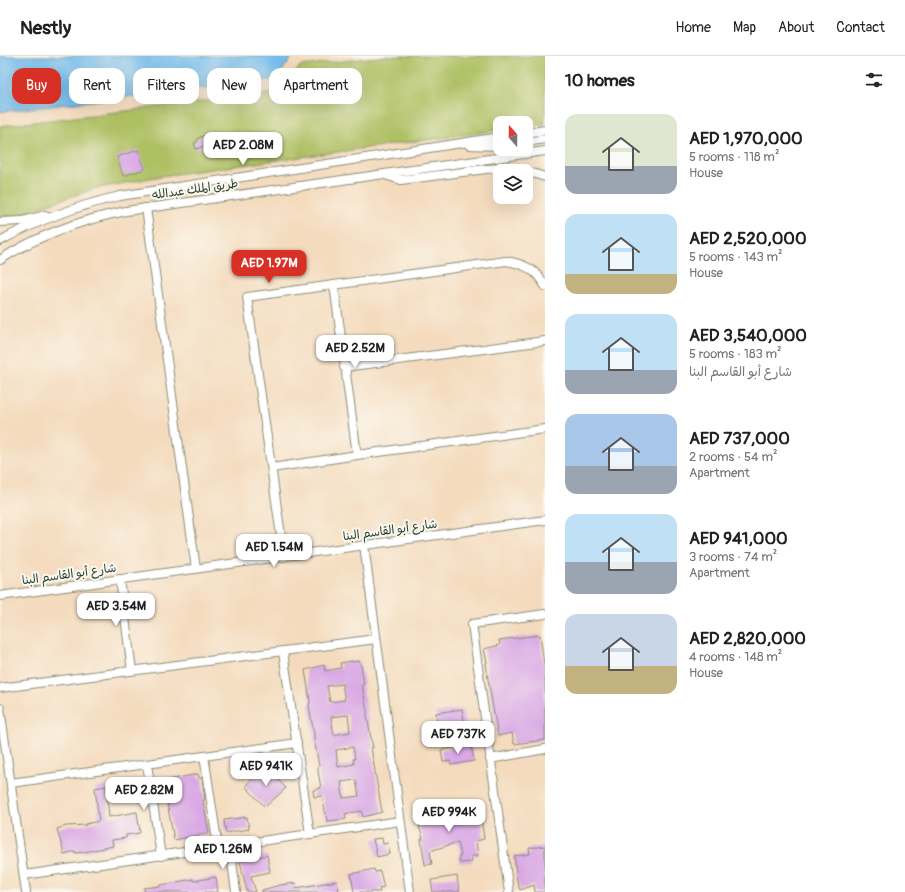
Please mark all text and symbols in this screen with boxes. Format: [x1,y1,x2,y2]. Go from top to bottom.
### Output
text: Nestly [20,16,71,40]
text: Home [676,19,711,36]
text: Map [733,19,756,36]
text: About [778,19,814,36]
text: Contact [836,19,885,36]
chip: Buy [12,68,61,104]
chip: Rent [69,68,125,104]
chip: Filters [133,68,199,104]
chip: New [207,68,261,104]
chip: Apartment [269,68,362,104]
icon: filters [863,69,885,91]
text: 10 homes [565,70,635,91]
north arrow [493,116,533,156]
map controls [493,116,533,204]
text: AED 1,970,000 [689,128,803,149]
icon: home [597,130,645,178]
pin: AED 2.08M [197,132,289,166]
text: AED 2.08M [212,137,274,153]
text: 5 rooms · 118 m² [689,149,779,165]
button: layers [493,164,533,204]
text: House [689,165,723,181]
street label: طريق الملك عبدالله [151,176,239,203]
text: AED 2,520,000 [689,228,807,249]
icon: home [597,230,645,278]
text: 5 rooms · 143 m² [689,249,783,265]
pin: AED 1.97M [223,250,315,284]
text: AED 1.97M [240,255,298,271]
text: House [689,265,723,281]
text: AED 3,540,000 [689,325,807,346]
icon: home [597,330,645,378]
pin: AED 2.52M [309,335,401,369]
text: AED 2.52M [325,340,385,356]
text: 5 rooms · 183 m² [689,346,782,362]
text: شارع أبو القاسم البنا [689,364,792,380]
text: AED 737,000 [689,428,790,449]
icon: home [597,430,645,478]
text: 2 rooms · 54 m² [689,449,777,465]
text: Apartment [689,465,750,481]
street label: شارع أبو القاسم البنا [342,516,438,546]
text: AED 941,000 [689,528,788,549]
icon: home [597,530,645,578]
pin: AED 1.54M [228,534,320,568]
text: AED 1.54M [245,539,303,555]
text: 3 rooms · 74 m² [689,549,777,565]
street label: شارع أبو القاسم البنا [21,560,117,590]
text: Apartment [689,565,750,581]
pin: AED 3.54M [70,593,162,627]
text: AED 3.54M [86,598,146,614]
text: AED 2,820,000 [689,628,806,649]
icon: home [597,630,645,678]
text: 4 rooms · 148 m² [689,649,782,665]
text: House [689,665,723,681]
pin: AED 737K [417,721,499,755]
text: AED 737K [430,726,486,742]
pin: AED 941K [225,753,307,787]
text: AED 941K [239,758,293,774]
pin: AED 2.82M [98,777,190,811]
text: AED 2.82M [114,782,174,798]
pin: AED 994K [408,799,490,833]
text: AED 994K [422,804,476,820]
pin: AED 1.26M [177,836,269,870]
text: AED 1.26M [194,841,252,857]

